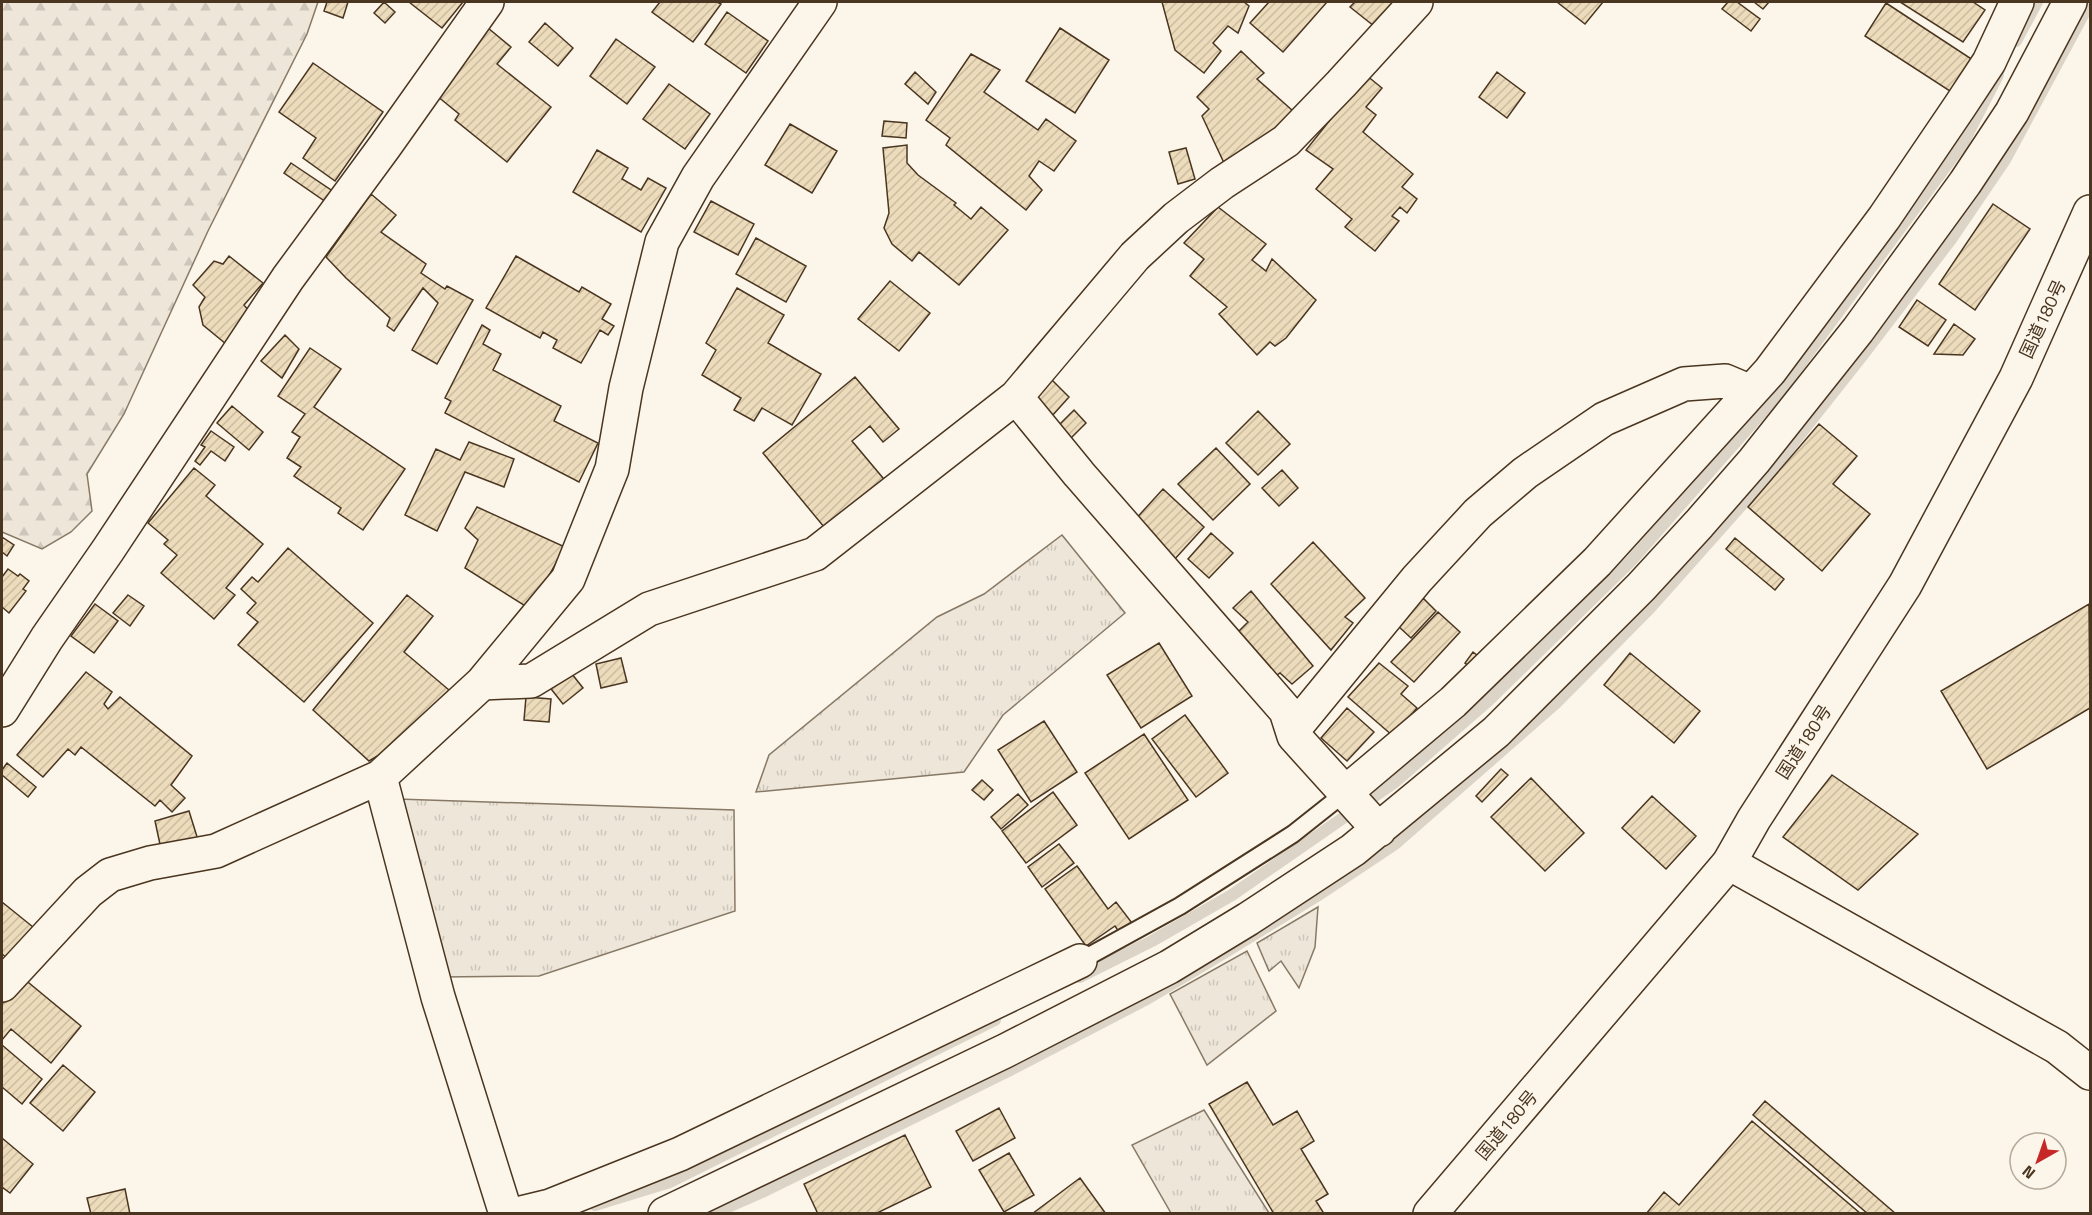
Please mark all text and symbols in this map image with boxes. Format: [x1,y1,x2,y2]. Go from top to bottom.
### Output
street label: 国道180号 [2013,275,2073,363]
street label: 国道180号 [1769,699,1838,784]
street label: 国道180号 [1469,1084,1544,1166]
north arrow [2008,1131,2068,1191]
text: N [2016,1160,2040,1185]

